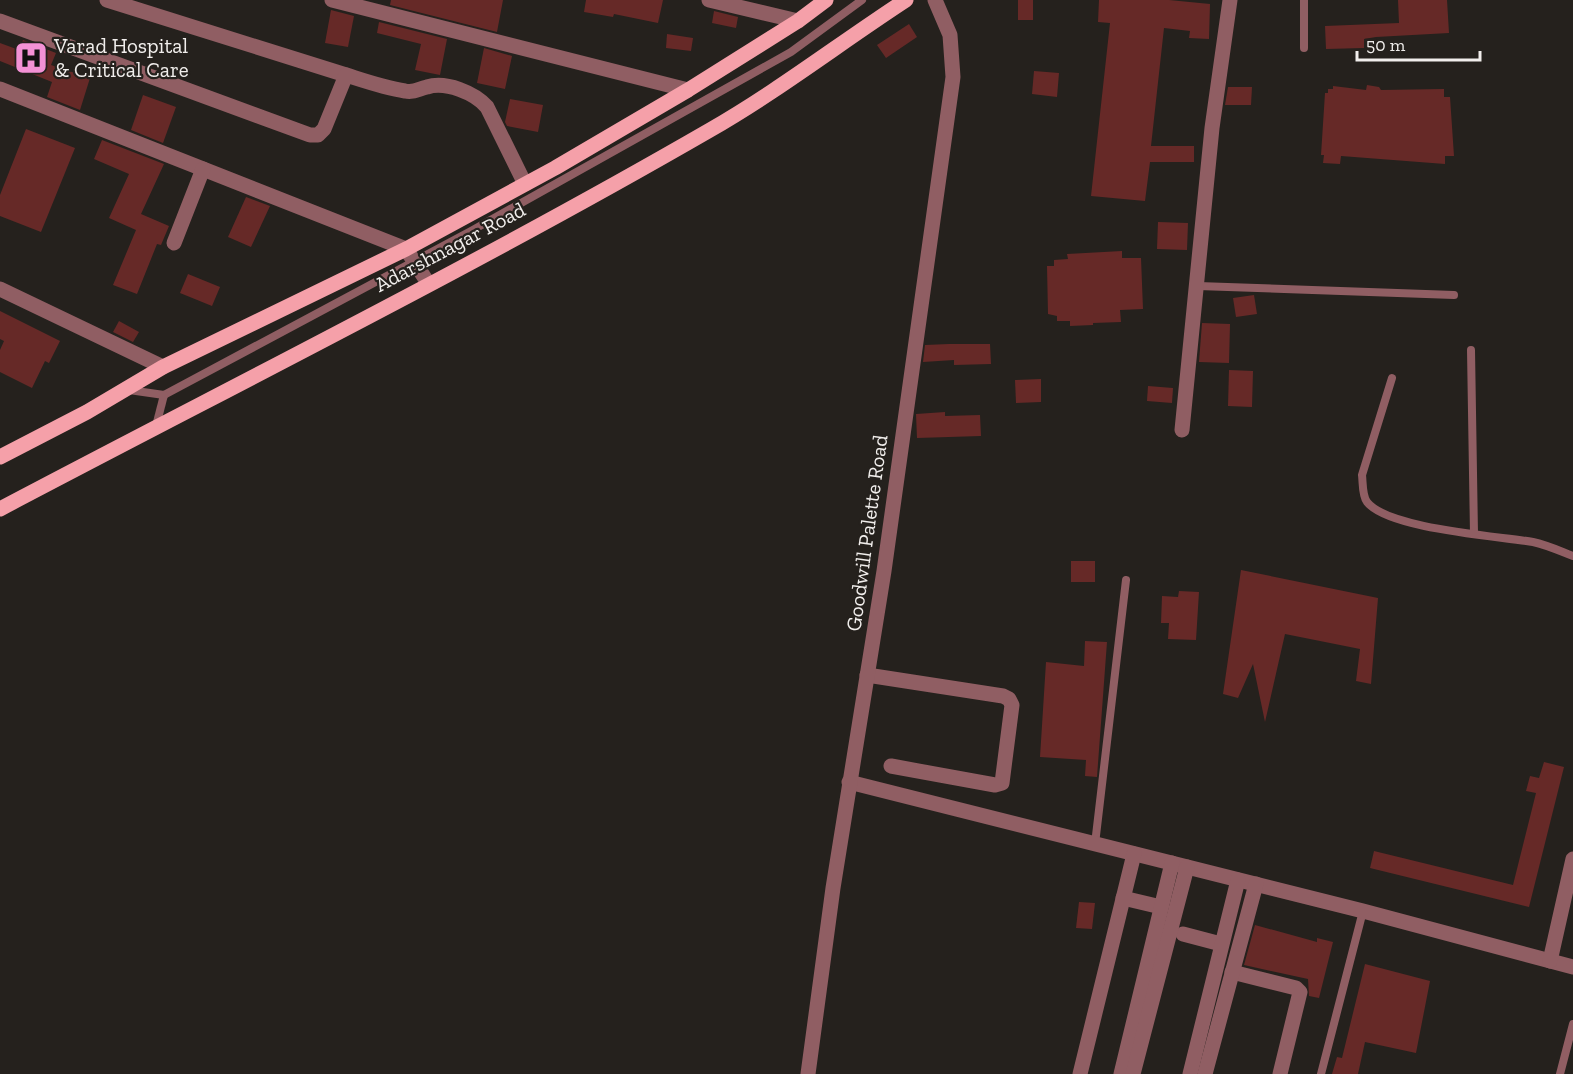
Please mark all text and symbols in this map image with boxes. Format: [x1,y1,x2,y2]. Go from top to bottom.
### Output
scale bar [1357,24,1480,62]
place label: Varad Hospital & Critical Care [53,33,189,82]
text: 50 m [1366,34,1406,56]
hospital icon: Varad Hospital & Critical Care [13,40,49,76]
street label: Adarshnagar Road [370,196,530,297]
street label: Goodwill Palette Road [840,433,893,633]

